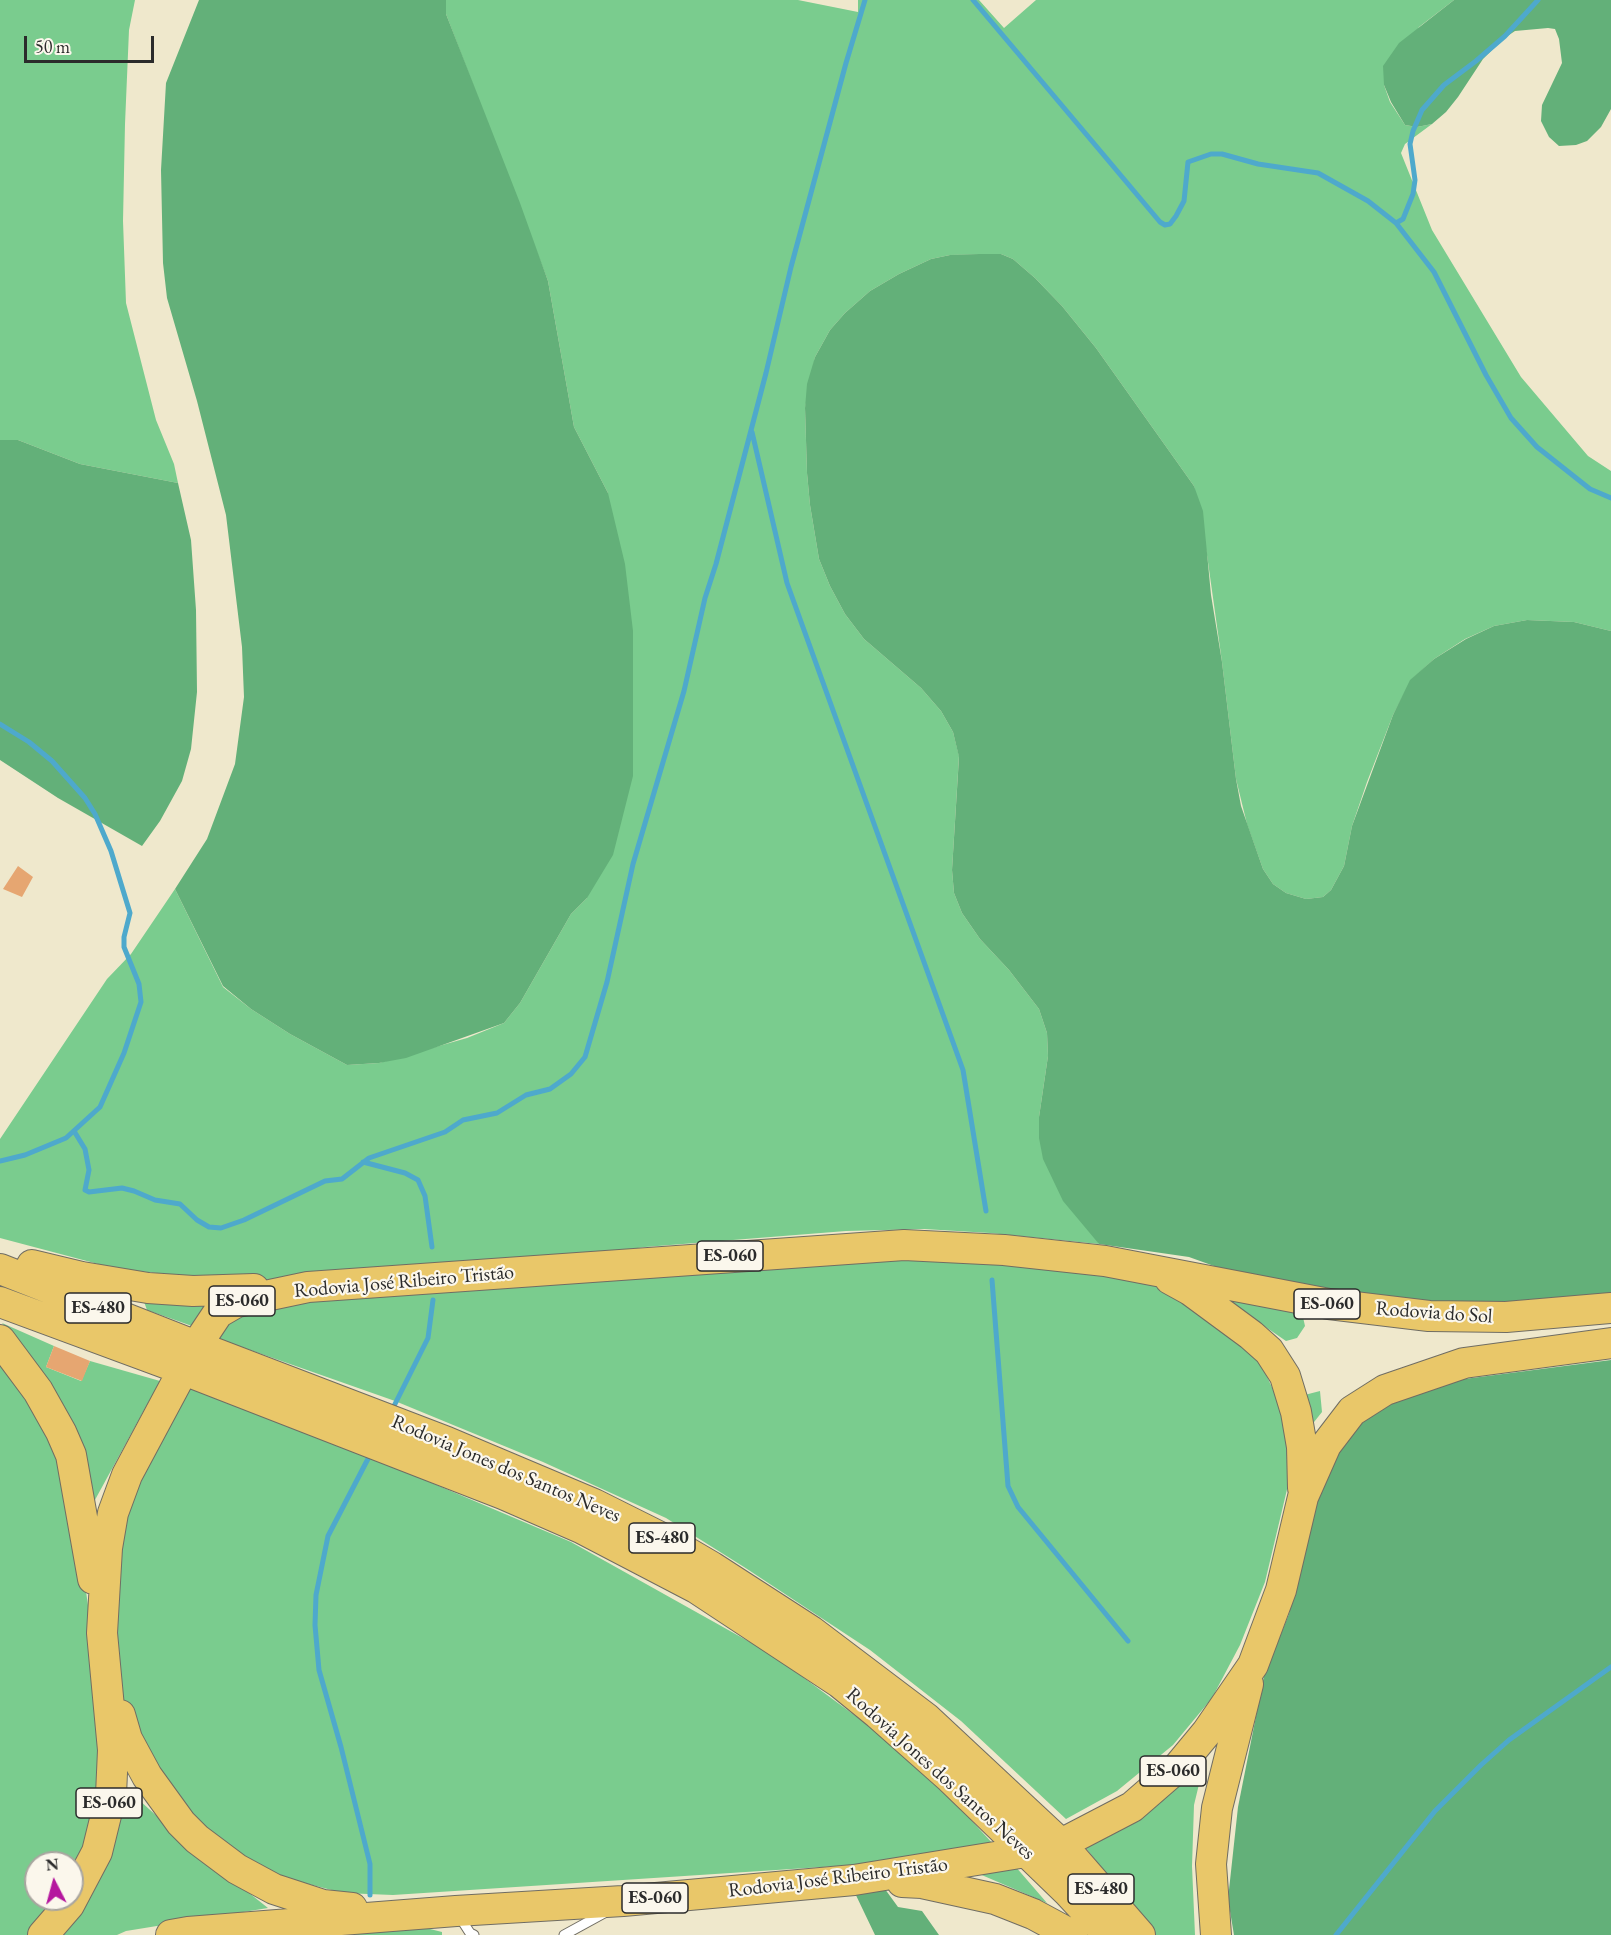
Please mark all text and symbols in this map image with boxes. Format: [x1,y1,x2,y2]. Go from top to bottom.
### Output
scale bar [27,24,158,62]
text: 50 m [35,35,70,58]
road number: ES-060 [697,1241,763,1271]
street label: Rodovia José Ribeiro Tristão [293,1260,515,1304]
road number: ES-060 [209,1286,275,1316]
road number: ES-060 [1294,1289,1360,1319]
road number: ES-480 [65,1293,131,1323]
street label: Rodovia do Sol [1375,1297,1493,1329]
street label: Rodovia Jones dos Santos Neves [388,1410,624,1528]
road number: ES-480 [629,1523,695,1553]
street label: Rodovia Jones dos Santos Neves [841,1683,1039,1865]
road number: ES-060 [1140,1756,1206,1786]
road number: ES-060 [76,1788,142,1818]
north arrow [24,1851,84,1911]
text: N [45,1853,60,1876]
street label: Rodovia José Ribeiro Tristão [727,1853,949,1903]
road number: ES-480 [1068,1874,1134,1904]
road number: ES-060 [622,1883,688,1913]

